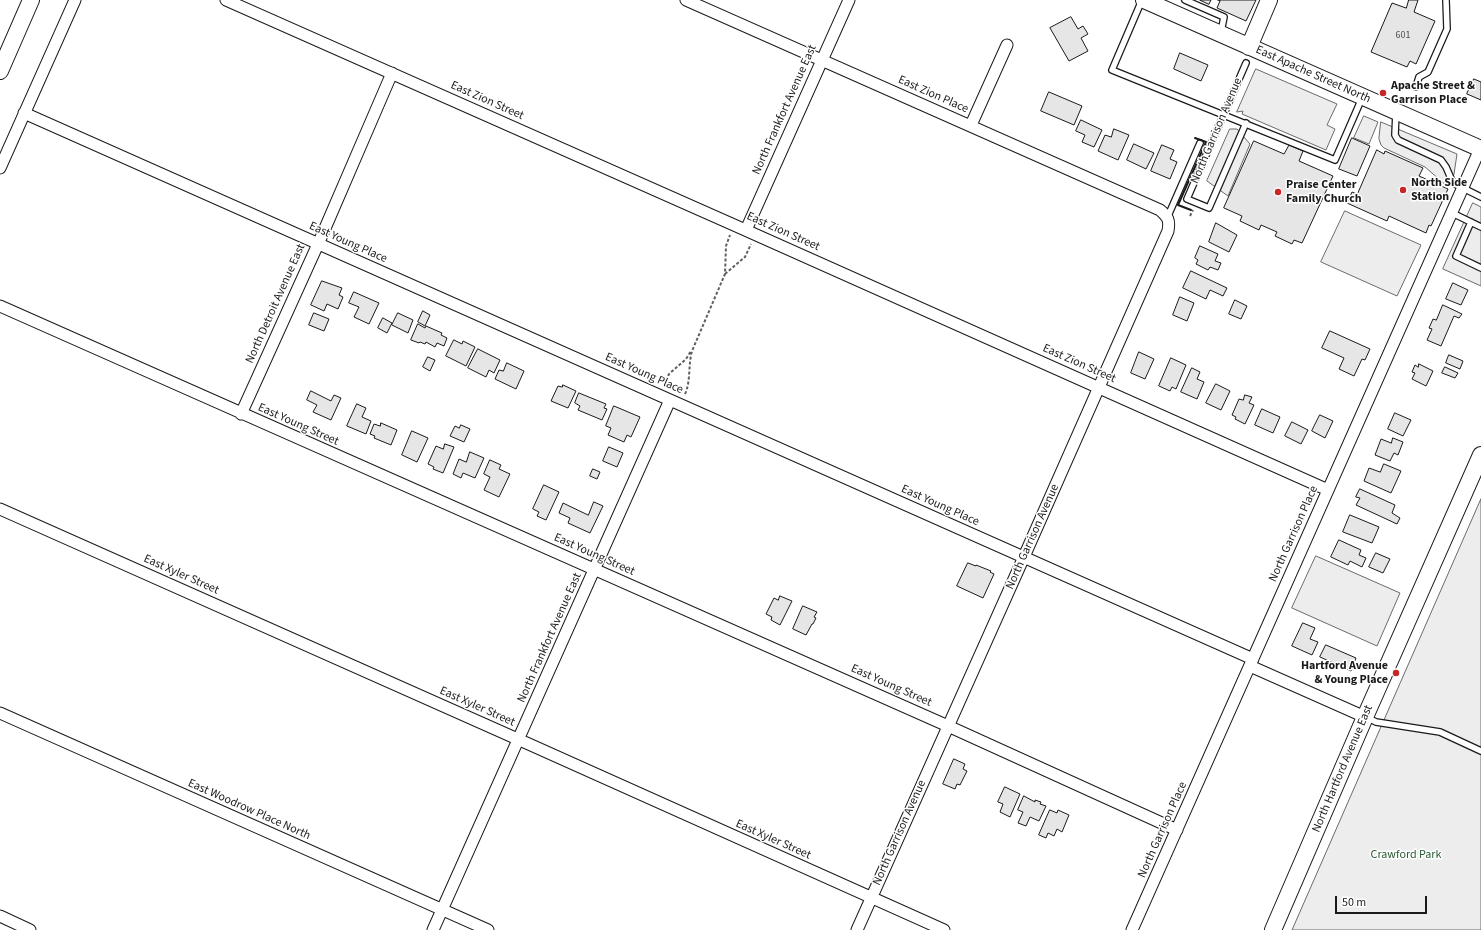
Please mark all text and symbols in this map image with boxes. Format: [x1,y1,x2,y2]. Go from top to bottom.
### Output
house number: 601 [1396,30,1410,42]
street label: North Frankfort Avenue East [750,43,820,177]
street label: East Apache Street North [1253,43,1373,107]
street label: East Zion Place [896,73,970,117]
street label: North Garrison Avenue [1188,76,1246,186]
street label: East Zion Street [448,78,526,124]
place label: Apache Street & Garrison Place [1391,79,1475,107]
marker: Apache Street & Garrison Place [1378,88,1388,98]
place label: North Side Station [1411,176,1467,204]
place label: Praise Center Family Church [1286,178,1362,206]
marker: North Side Station [1398,185,1408,195]
marker: Praise Center Family Church [1273,187,1283,197]
street label: East Zion Street [744,209,822,255]
street label: East Young Place [307,219,389,267]
street label: North Detroit Avenue East [243,242,309,366]
street label: East Zion Street [1040,341,1118,387]
street label: East Young Place [603,350,685,398]
street label: East Young Street [255,401,341,449]
street label: East Young Place [899,482,981,530]
street label: North Garrison Avenue [1003,482,1063,592]
street label: North Garrison Place [1266,484,1322,584]
street label: East Young Street [551,531,637,579]
street label: East Xyler Street [141,552,221,598]
street label: North Frankfort Avenue East [515,571,585,705]
place label: Hartford Avenue & Young Place [1301,659,1388,687]
street label: East Young Street [848,662,934,710]
marker: Hartford Avenue & Young Place [1391,668,1401,678]
street label: East Xyler Street [437,684,517,730]
street label: North Hartford Avenue East [1310,703,1376,835]
street label: East Woodrow Place North [185,776,313,844]
street label: North Garrison Avenue [870,778,930,888]
street label: North Garrison Place [1135,780,1191,880]
street label: East Xyler Street [733,817,813,863]
park label: Crawford Park [1371,848,1441,862]
scale bar [1337,888,1429,914]
text: 50 m [1342,894,1366,911]

